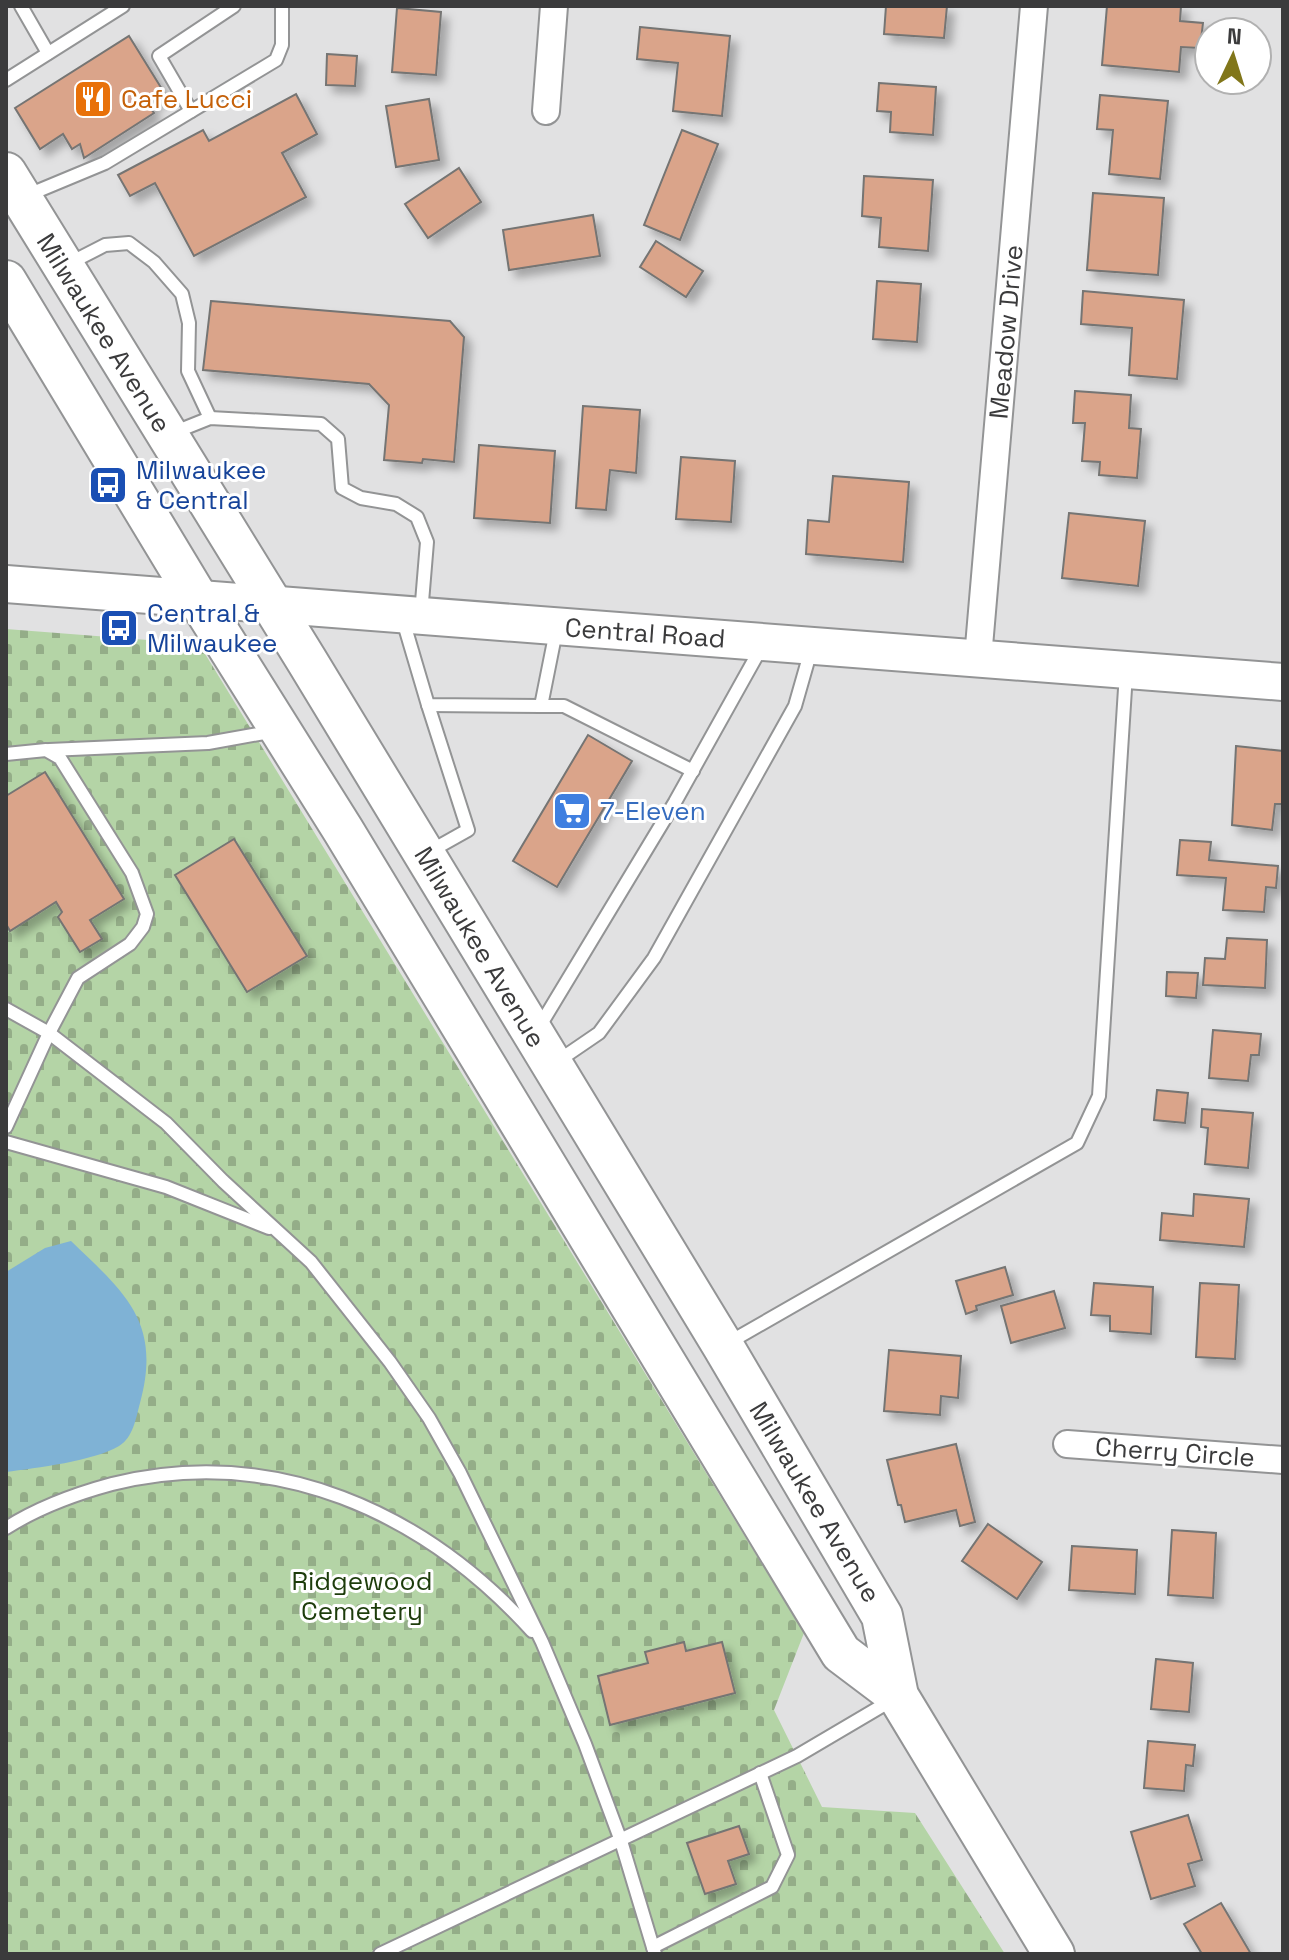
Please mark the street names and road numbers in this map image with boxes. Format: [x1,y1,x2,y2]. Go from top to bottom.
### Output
street label: Milwaukee Avenue [29,227,179,439]
street label: Meadow Drive [981,243,1031,421]
street label: Central Road [564,610,726,656]
street label: Milwaukee Avenue [407,840,553,1054]
street label: Milwaukee Avenue [742,1395,888,1609]
street label: Cherry Circle [1094,1429,1256,1475]

